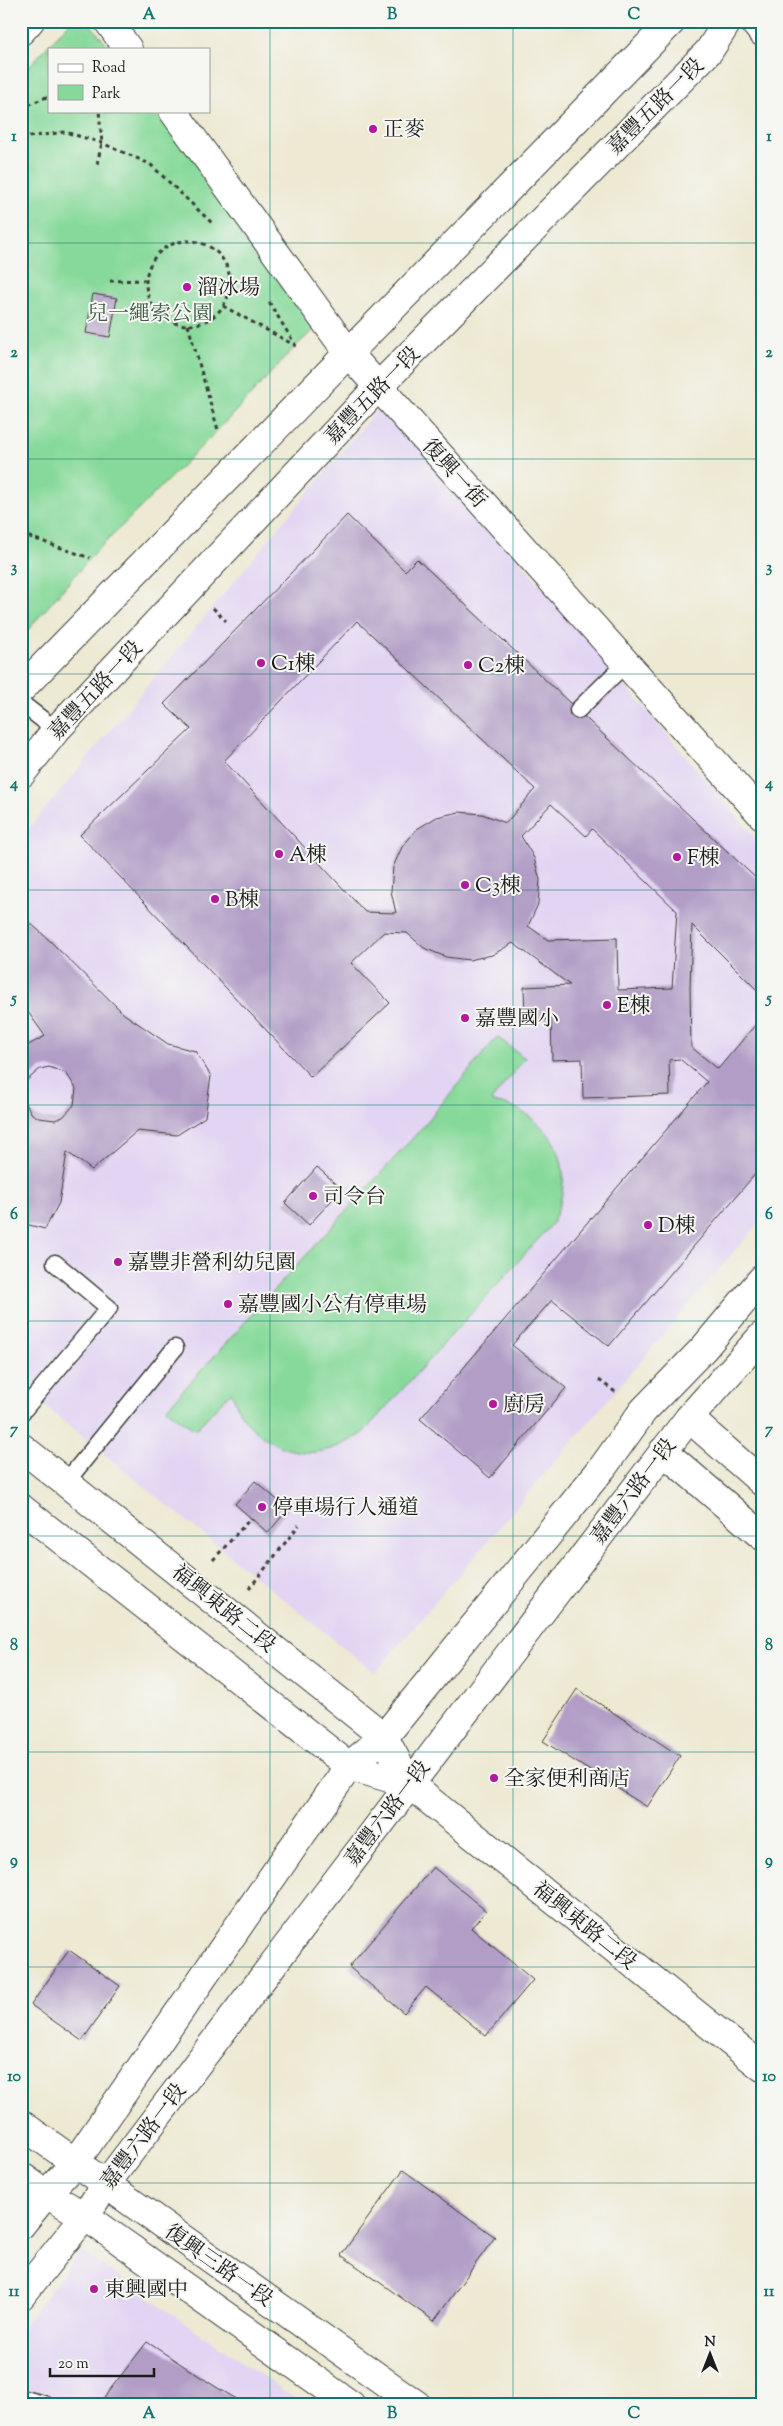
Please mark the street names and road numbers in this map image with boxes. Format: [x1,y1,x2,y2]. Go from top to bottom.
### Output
street label: 嘉豐五路一段 [601,52,712,163]
street label: 嘉豐五路一段 [319,341,428,452]
street label: 復興一街 [414,433,493,516]
street label: 嘉豐五路一段 [43,635,150,748]
street label: 嘉豐六路一段 [585,1433,684,1552]
street label: 福興東路二段 [164,1558,281,1661]
street label: 嘉豐六路一段 [339,1755,438,1874]
street label: 福興東路二段 [525,1875,642,1978]
street label: 嘉豐六路一段 [95,2078,194,2197]
street label: 復興三路一段 [158,2218,278,2315]

